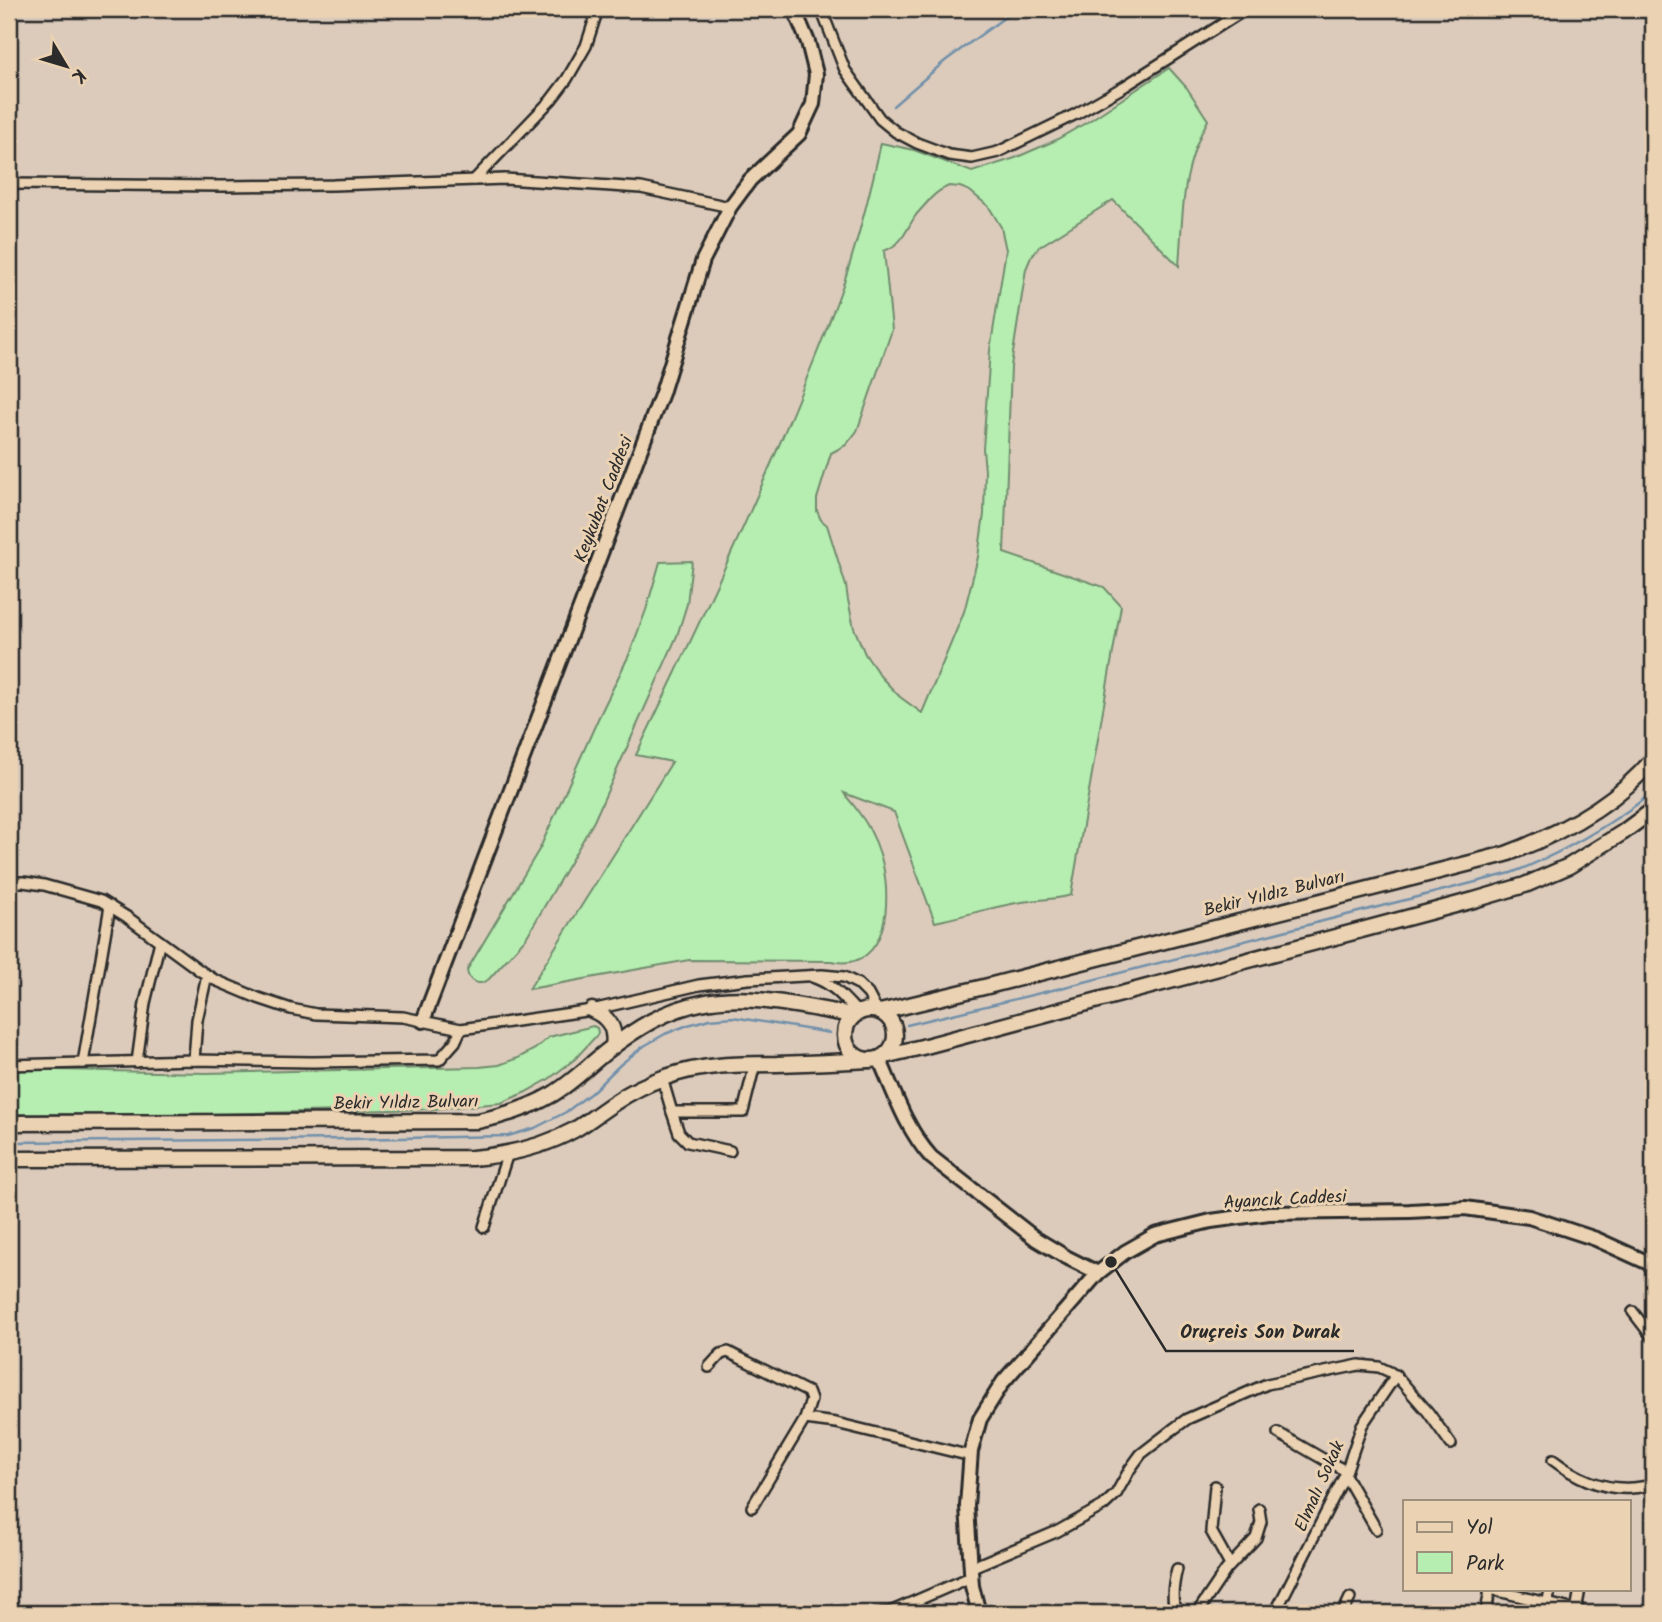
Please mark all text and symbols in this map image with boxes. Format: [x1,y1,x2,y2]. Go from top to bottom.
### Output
north arrow [32,32,102,102]
text: K [62,61,93,89]
street label: Keykubat Caddesi [567,431,642,567]
street label: Bekir Yıldız Bulvarı [1201,863,1348,926]
street label: Bekir Yıldız Bulvarı [333,1088,479,1119]
street label: Ayancık Caddesi [1223,1183,1348,1218]
callout: Oruçreis Son Durak [1166,1311,1354,1351]
text: Oruçreis Son Durak [1180,1318,1340,1348]
street label: Elmalı Sokak [1287,1436,1354,1537]
legend [1403,1500,1630,1590]
text: Yol [1466,1512,1493,1545]
text: Park [1466,1548,1504,1581]

